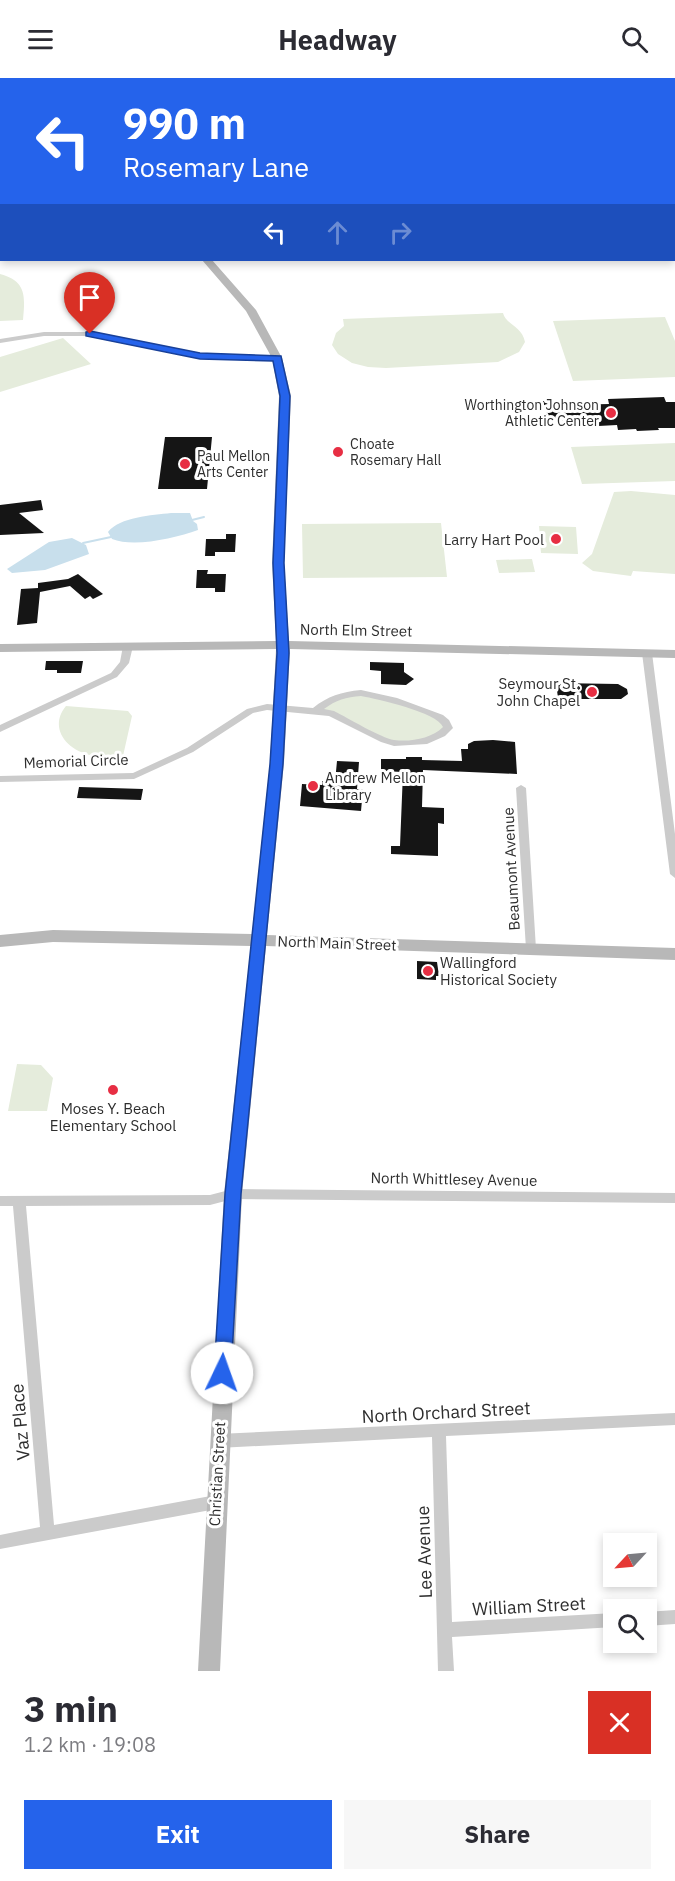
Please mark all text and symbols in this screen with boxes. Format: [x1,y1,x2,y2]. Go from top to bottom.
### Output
text: Headway [278,22,397,57]
icon: menu [24,23,57,56]
icon: search [618,23,651,56]
text: 990 m [123,96,246,151]
icon: left [24,102,102,180]
text: Rosemary Lane [123,149,309,184]
icon: left [258,216,291,249]
icon: ahead [321,216,354,249]
icon: right [384,216,417,249]
pin [64,272,115,334]
icon: arrive [73,281,106,314]
place label: Worthington Johnson Athletic Center [465,396,599,430]
marker: Worthington Johnson Athletic Center [604,406,618,420]
place label: Choate Rosemary Hall [350,435,441,469]
marker: Choate Rosemary Hall [331,445,345,459]
place label: Paul Mellon Arts Center [197,447,270,481]
marker: Paul Mellon Arts Center [178,457,192,471]
place label: Larry Hart Pool [444,530,544,549]
marker: Larry Hart Pool [549,532,563,546]
street label: North Elm Street [300,620,412,640]
place label: Seymour St. John Chapel [497,674,580,710]
marker: Seymour St. John Chapel [585,685,599,699]
street label: Memorial Circle [23,750,129,772]
place label: Andrew Mellon Library [325,768,426,804]
marker: Andrew Mellon Library [306,779,320,793]
street label: Beaumont Avenue [498,807,524,931]
street label: North Main Street [277,931,397,955]
place label: Wallingford Historical Society [440,953,558,989]
marker: Wallingford Historical Society [421,964,435,978]
marker: Moses Y. Beach Elementary School [106,1083,120,1097]
place label: Moses Y. Beach Elementary School [50,1099,176,1135]
street label: North Whittlesey Avenue [370,1168,538,1190]
position arrow [190,1341,254,1405]
street label: Vaz Place [5,1383,35,1461]
street label: North Orchard Street [361,1396,531,1428]
street label: Christian Street [205,1421,229,1527]
street label: Lee Avenue [411,1505,437,1599]
north arrow [603,1533,657,1587]
map controls [603,1533,657,1653]
street label: William Street [472,1592,586,1620]
button: search [603,1599,657,1653]
text: 3 min [24,1685,118,1732]
button: close [588,1691,651,1754]
text: 1.2 km · 19:08 [24,1731,156,1758]
button: Exit [24,1800,332,1869]
button: Share [344,1800,651,1869]

